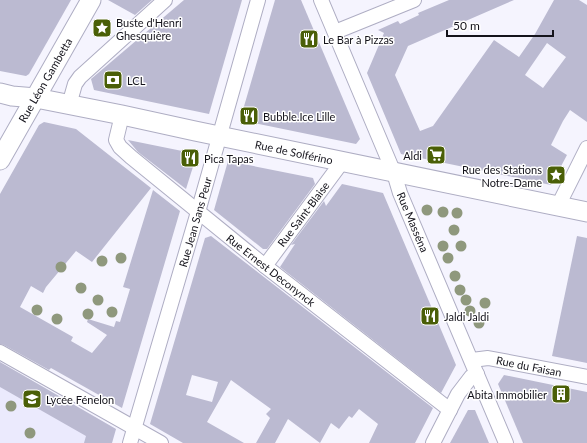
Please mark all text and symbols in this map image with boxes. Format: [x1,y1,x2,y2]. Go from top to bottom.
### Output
scale bar [447,12,553,38]
place label: Buste d'Henri Ghesquière [116,16,182,42]
place icon: Buste d'Henri Ghesquière [91,17,113,39]
text: 50 m [453,18,480,33]
restaurant icon: Le Bar à Pizzas [298,28,320,50]
place label: Le Bar à Pizzas [323,33,394,46]
street label: Rue Léon Gambetta [16,36,74,124]
bank icon: LCL [102,69,124,91]
place label: LCL [127,74,146,87]
restaurant icon: Bubble.Ice Lille [238,105,260,127]
place label: Bubble.Ice Lille [263,110,336,123]
street label: Rue de Solférino [254,137,334,167]
supermarket icon: Aldi [425,144,447,166]
restaurant icon: Pica Tapas [179,147,201,169]
place label: Aldi [403,149,422,162]
place label: Pica Tapas [204,152,254,165]
place label: Rue des Stations Notre-Dame [462,163,542,189]
place icon: Rue des Stations Notre-Dame [545,164,567,186]
street label: Rue Jean Sans Peur [176,175,214,269]
street label: Rue Saint-Blaise [274,179,332,249]
street label: Rue Masséna [395,190,431,254]
street label: Rue Ernest Deconynck [224,231,318,309]
restaurant icon: Jaldi Jaldi [419,305,441,327]
place label: Jaldi Jaldi [444,310,489,323]
street label: Rue du Faisan [495,353,563,379]
building icon: Abita Immobilier [550,383,572,405]
school or university icon: Lycée Fénelon [21,388,43,410]
place label: Abita Immobilier [467,388,547,401]
place label: Lycée Fénelon [46,393,114,406]

